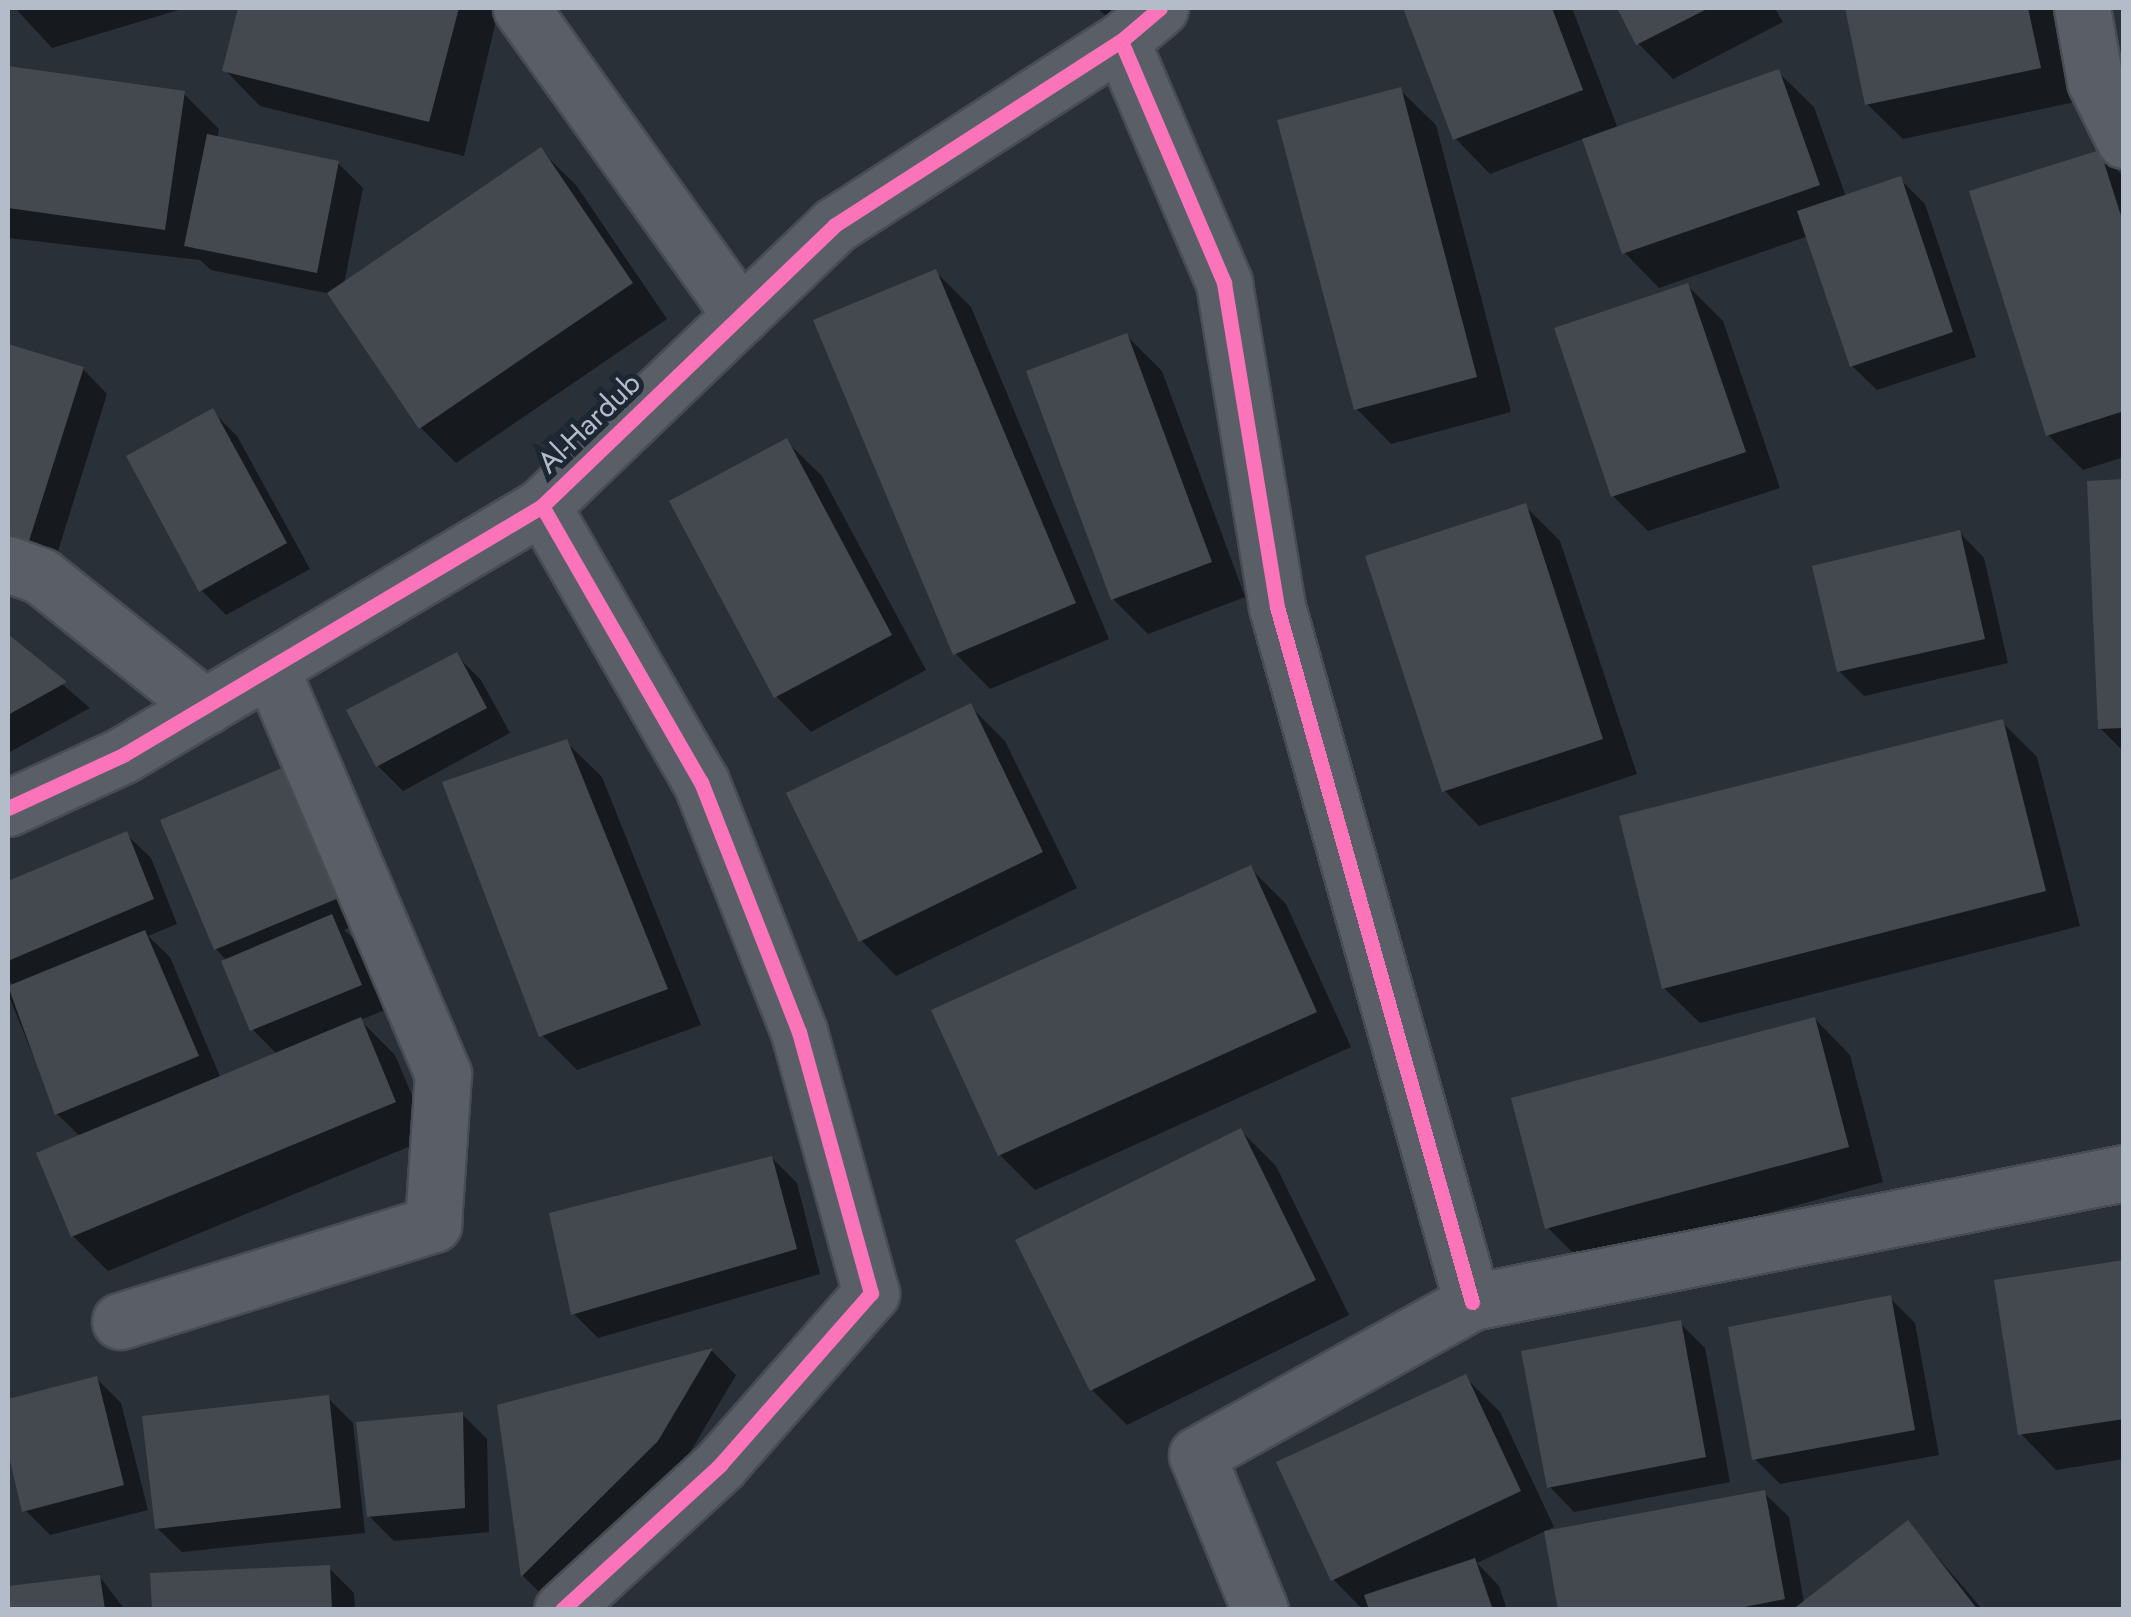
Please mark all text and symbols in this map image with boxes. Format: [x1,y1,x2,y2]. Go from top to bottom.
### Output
street label: Al-Hardub [530,365,648,481]

